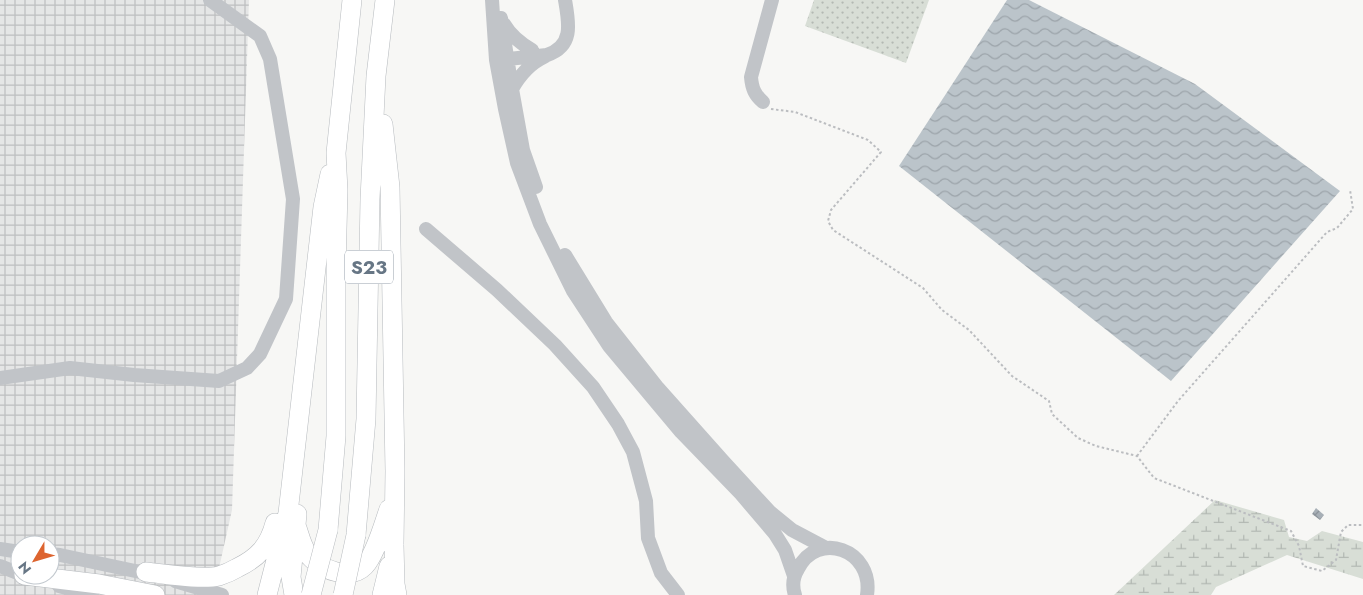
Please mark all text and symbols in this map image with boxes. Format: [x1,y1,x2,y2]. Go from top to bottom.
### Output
road number: S23 [345,250,393,284]
north arrow [10,535,60,585]
text: N [13,557,36,579]

